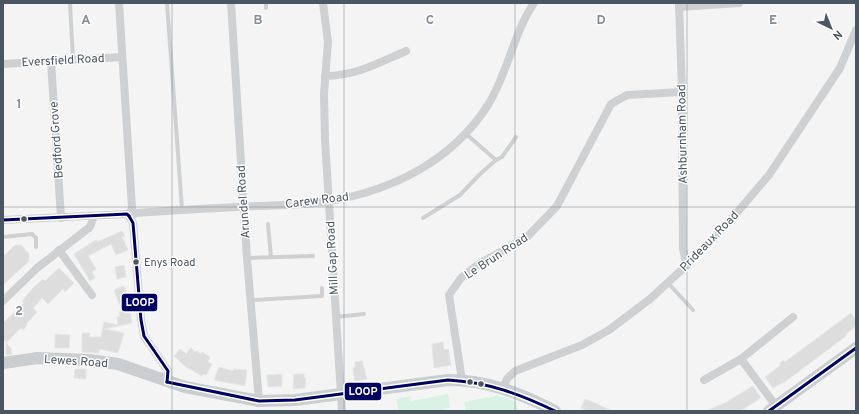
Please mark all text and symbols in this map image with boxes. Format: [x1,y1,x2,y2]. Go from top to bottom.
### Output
north arrow [811,8,851,48]
text: A [81,13,91,29]
text: B [254,13,263,29]
text: C [426,13,434,29]
text: D [596,13,606,29]
text: E [769,13,777,29]
text: N [829,27,845,42]
street label: Eversfield Road [21,51,105,71]
street label: Ashburnham Road [674,84,692,184]
text: 1 [16,97,22,113]
street label: Bedford Grove [46,101,68,179]
street label: Arundel Road [233,165,255,239]
street label: Carew Road [284,189,350,213]
street label: Prideaux Road [677,208,743,275]
unlabelled marker [19,214,29,224]
street label: Mill Gap Road [323,221,343,295]
street label: Le Brun Road [462,230,531,283]
place label: Enys Road [144,256,196,270]
marker: Enys Road [131,257,141,267]
line badge: LOOP [121,293,158,312]
text: LOOP [125,296,155,310]
text: 2 [15,304,23,320]
street label: Lewes Road [43,352,108,372]
unlabelled marker [465,377,475,387]
unlabelled marker [476,379,486,389]
line badge: LOOP [344,382,382,401]
text: LOOP [348,385,378,399]

